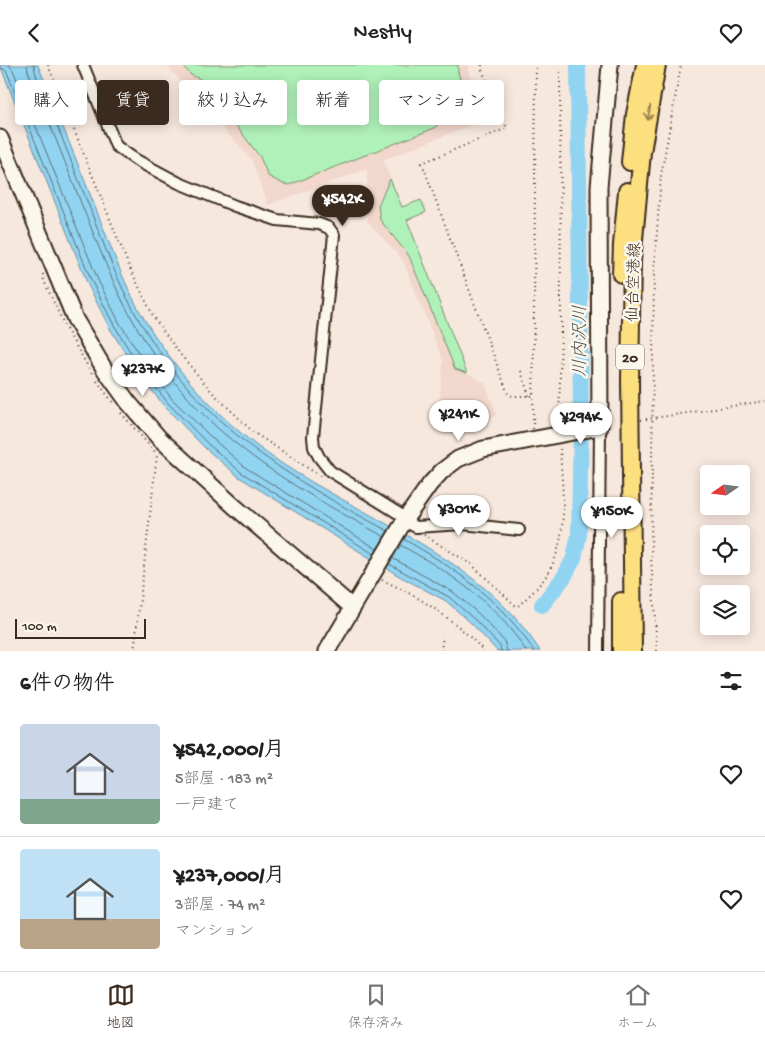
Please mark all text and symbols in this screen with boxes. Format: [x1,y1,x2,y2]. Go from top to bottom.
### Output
icon: back [20,19,48,47]
icon: heart [717,19,745,47]
text: Nestly [353,20,412,46]
chip: 購入 [15,80,87,125]
chip: 賃貸 [97,80,169,125]
chip: 絞り込み [179,80,287,125]
chip: 新着 [297,80,369,125]
chip: マンション [379,80,504,125]
one-way arrow [643,105,653,121]
pin: ¥542K [308,185,378,227]
text: ¥542K [323,191,363,210]
street label: 仙台空港線 [623,242,646,322]
water label: 川内沢川 [570,305,592,377]
road number: 20 [616,345,644,369]
pin: ¥237K [108,355,178,397]
text: ¥237K [123,361,163,380]
pin: ¥241K [424,399,494,442]
pin: ¥294K [546,403,616,445]
text: ¥241K [440,406,478,425]
text: ¥294K [561,409,601,428]
north arrow [700,465,750,515]
map controls [700,465,750,635]
pin: ¥301K [424,495,494,537]
pin: ¥150K [577,497,647,539]
text: ¥301K [439,501,479,520]
text: ¥150K [592,503,632,522]
button: locate [700,525,750,575]
button: layers [700,585,750,635]
scale bar [15,616,146,639]
text: 100 m [22,619,57,636]
icon: filters [717,667,745,695]
text: 6件の物件 [20,673,115,698]
text: ¥542,000/月 [175,739,284,764]
icon: home [60,744,120,804]
icon: heart [717,760,745,788]
text: 5部屋 · 183 m² [175,771,273,790]
text: 一戸建て [175,797,239,816]
text: ¥237,000/月 [175,865,285,890]
icon: home [60,869,120,929]
icon: heart [717,885,745,913]
text: 3部屋 · 74 m² [175,897,265,916]
text: マンション [175,923,254,942]
tab: 地図 [107,981,135,1033]
tab: 保存済み [348,981,404,1033]
tab: ホーム [617,981,658,1033]

